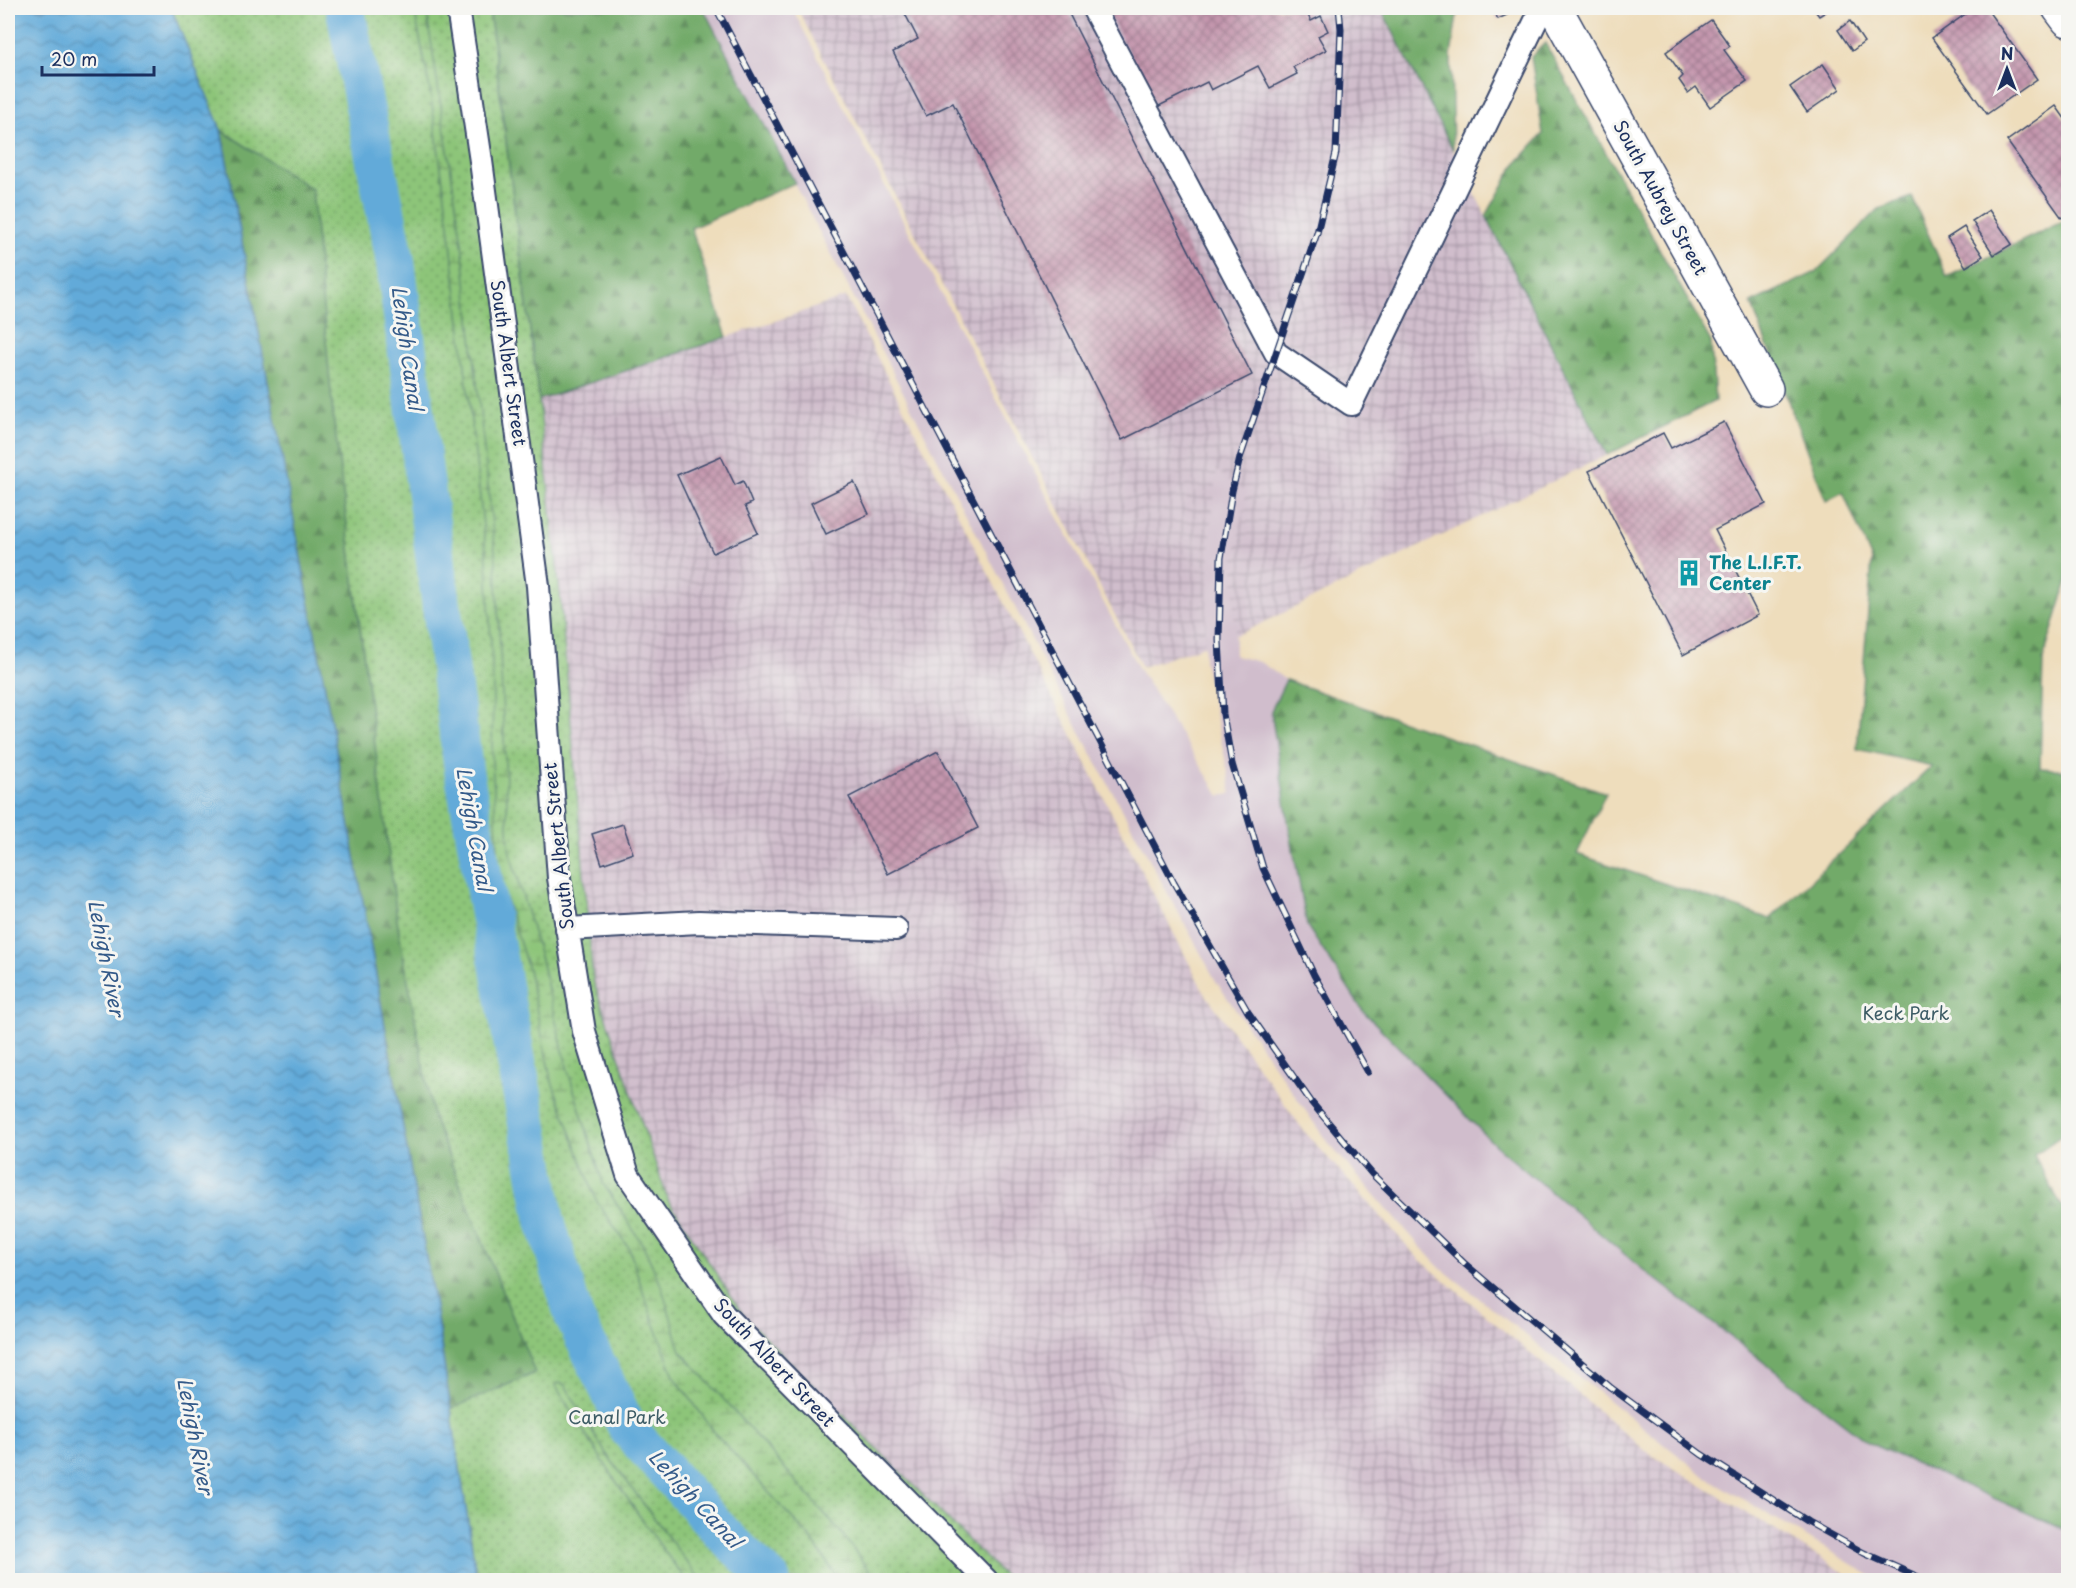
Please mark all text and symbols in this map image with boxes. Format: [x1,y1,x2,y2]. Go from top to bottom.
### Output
scale bar [42,39,154,77]
north arrow [1977,39,2037,99]
text: N [2001,41,2013,65]
text: 20 m [51,45,97,72]
street label: South Aubrey Street [1607,115,1715,280]
street label: South Albert Street [484,278,535,448]
water label: Lehigh Canal [384,284,432,415]
place label: The L.I.F.T. Center [1709,548,1802,596]
building icon: The L.I.F.T. Center [1674,558,1704,588]
street label: South Albert Street [535,761,580,931]
water label: Lehigh Canal [449,765,501,896]
water label: Lehigh River [81,897,134,1021]
park label: Keck Park [1863,999,1950,1026]
street label: South Albert Street [708,1292,842,1432]
water label: Lehigh River [170,1375,223,1499]
park label: Canal Park [568,1403,666,1430]
water label: Lehigh Canal [642,1442,752,1557]

